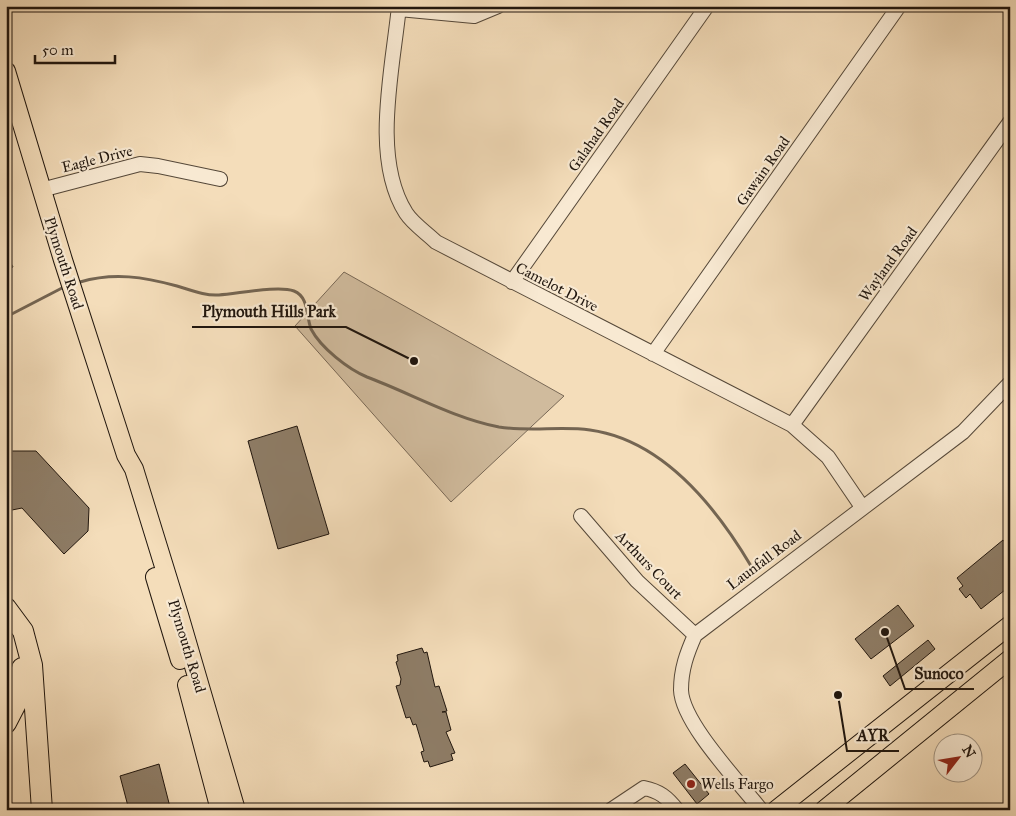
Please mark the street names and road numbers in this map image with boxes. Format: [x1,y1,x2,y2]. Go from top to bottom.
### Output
street label: Galahad Road [564,95,628,175]
street label: Gawain Road [732,132,794,209]
street label: Eagle Drive [60,142,134,176]
street label: Plymouth Road [41,214,88,312]
street label: Wayland Road [855,223,921,305]
street label: Camelot Drive [513,258,601,316]
street label: Arthurs Court [611,526,687,604]
street label: Launfall Road [723,526,805,594]
street label: Plymouth Road [164,597,210,695]

